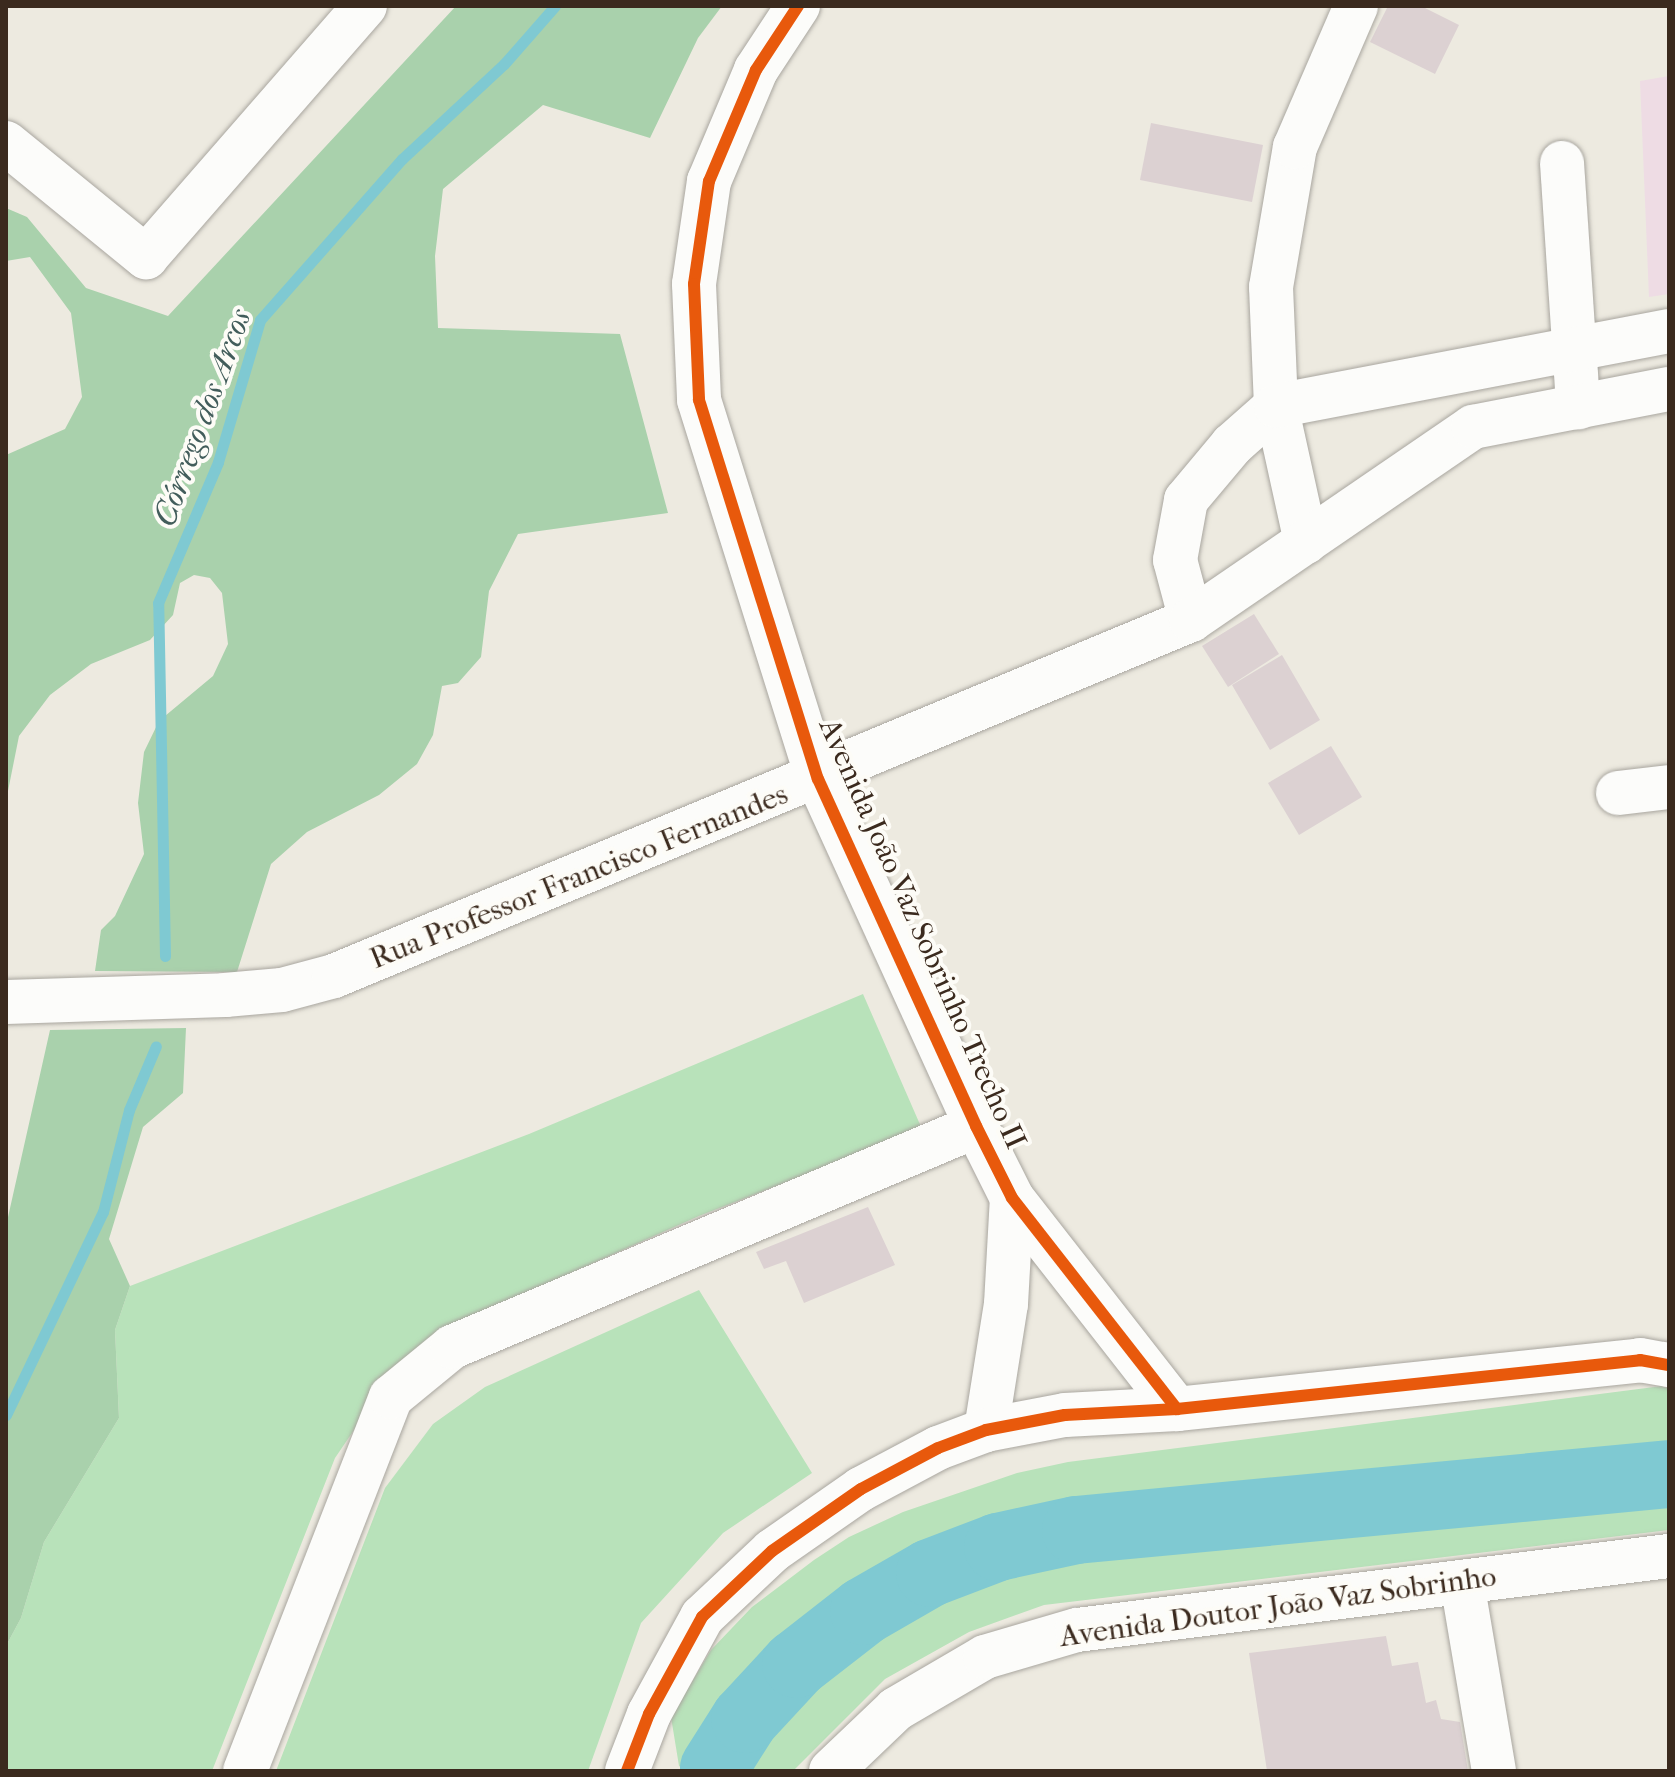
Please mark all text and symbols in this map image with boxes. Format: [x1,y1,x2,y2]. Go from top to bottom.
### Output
water label: Córrego dos Arcos [146,304,260,532]
street label: Avenida João Vaz Sobrinho Trecho II [811,713,1033,1155]
street label: Rua Professor Francisco Fernandes [365,777,793,977]
street label: Avenida Doutor João Vaz Sobrinho [1058,1559,1498,1655]

